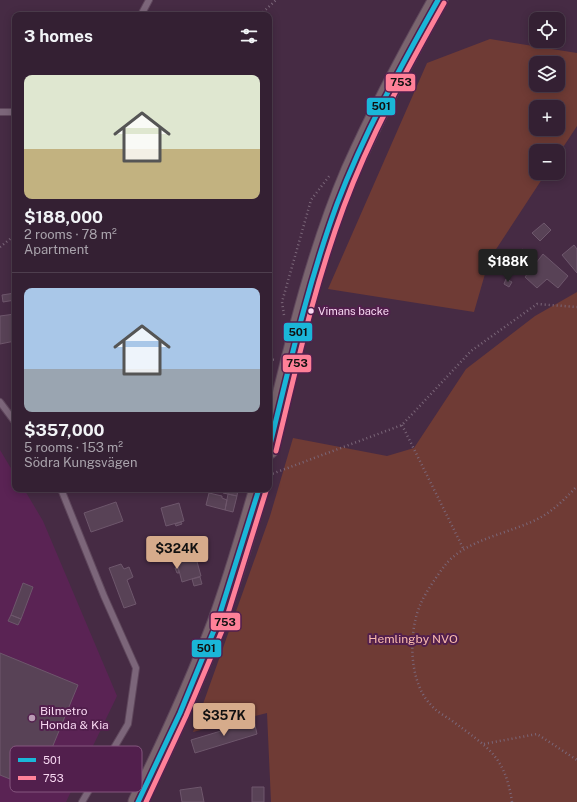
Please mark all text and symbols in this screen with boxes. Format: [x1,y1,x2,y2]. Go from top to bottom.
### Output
map controls [529,12,565,180]
button: locate [529,12,565,48]
icon: filters [238,25,260,47]
text: 3 homes [24,26,93,46]
button: layers [529,56,565,92]
line badge: 753 [385,73,416,92]
text: 753 [390,76,412,88]
line badge: 501 [366,97,396,116]
text: 501 [371,100,391,112]
button: + [529,100,565,136]
icon: home [106,101,178,173]
button: − [529,144,565,180]
text: $188,000 [24,207,103,227]
text: 2 rooms · 78 m² [24,227,117,242]
text: Apartment [24,242,89,257]
pin: $188K [480,249,536,283]
text: $188K [487,254,529,269]
place label: Vimans backe [318,305,389,317]
marker: Vimans backe [306,306,316,316]
icon: home [106,314,178,386]
line badge: 501 [283,322,313,342]
text: 501 [288,326,308,338]
line badge: 753 [282,354,312,373]
text: 753 [286,357,308,369]
text: $357,000 [24,420,105,440]
text: 5 rooms · 153 m² [24,440,123,455]
text: Södra Kungsvägen [24,455,137,470]
pin: $324K [149,536,205,570]
text: $324K [155,541,199,556]
line badge: 753 [210,612,241,631]
text: 753 [214,616,236,628]
park label: Hemlingby NVO [368,632,458,646]
line badge: 501 [191,639,222,658]
text: 501 [196,642,216,654]
pin: $357K [196,703,252,737]
place label: Bilmetro Honda & Kia [40,704,109,732]
text: $357K [202,708,246,723]
marker: Bilmetro Honda & Kia [27,713,37,723]
legend [10,746,142,792]
text: 501 [43,754,61,766]
text: 753 [43,772,64,784]

